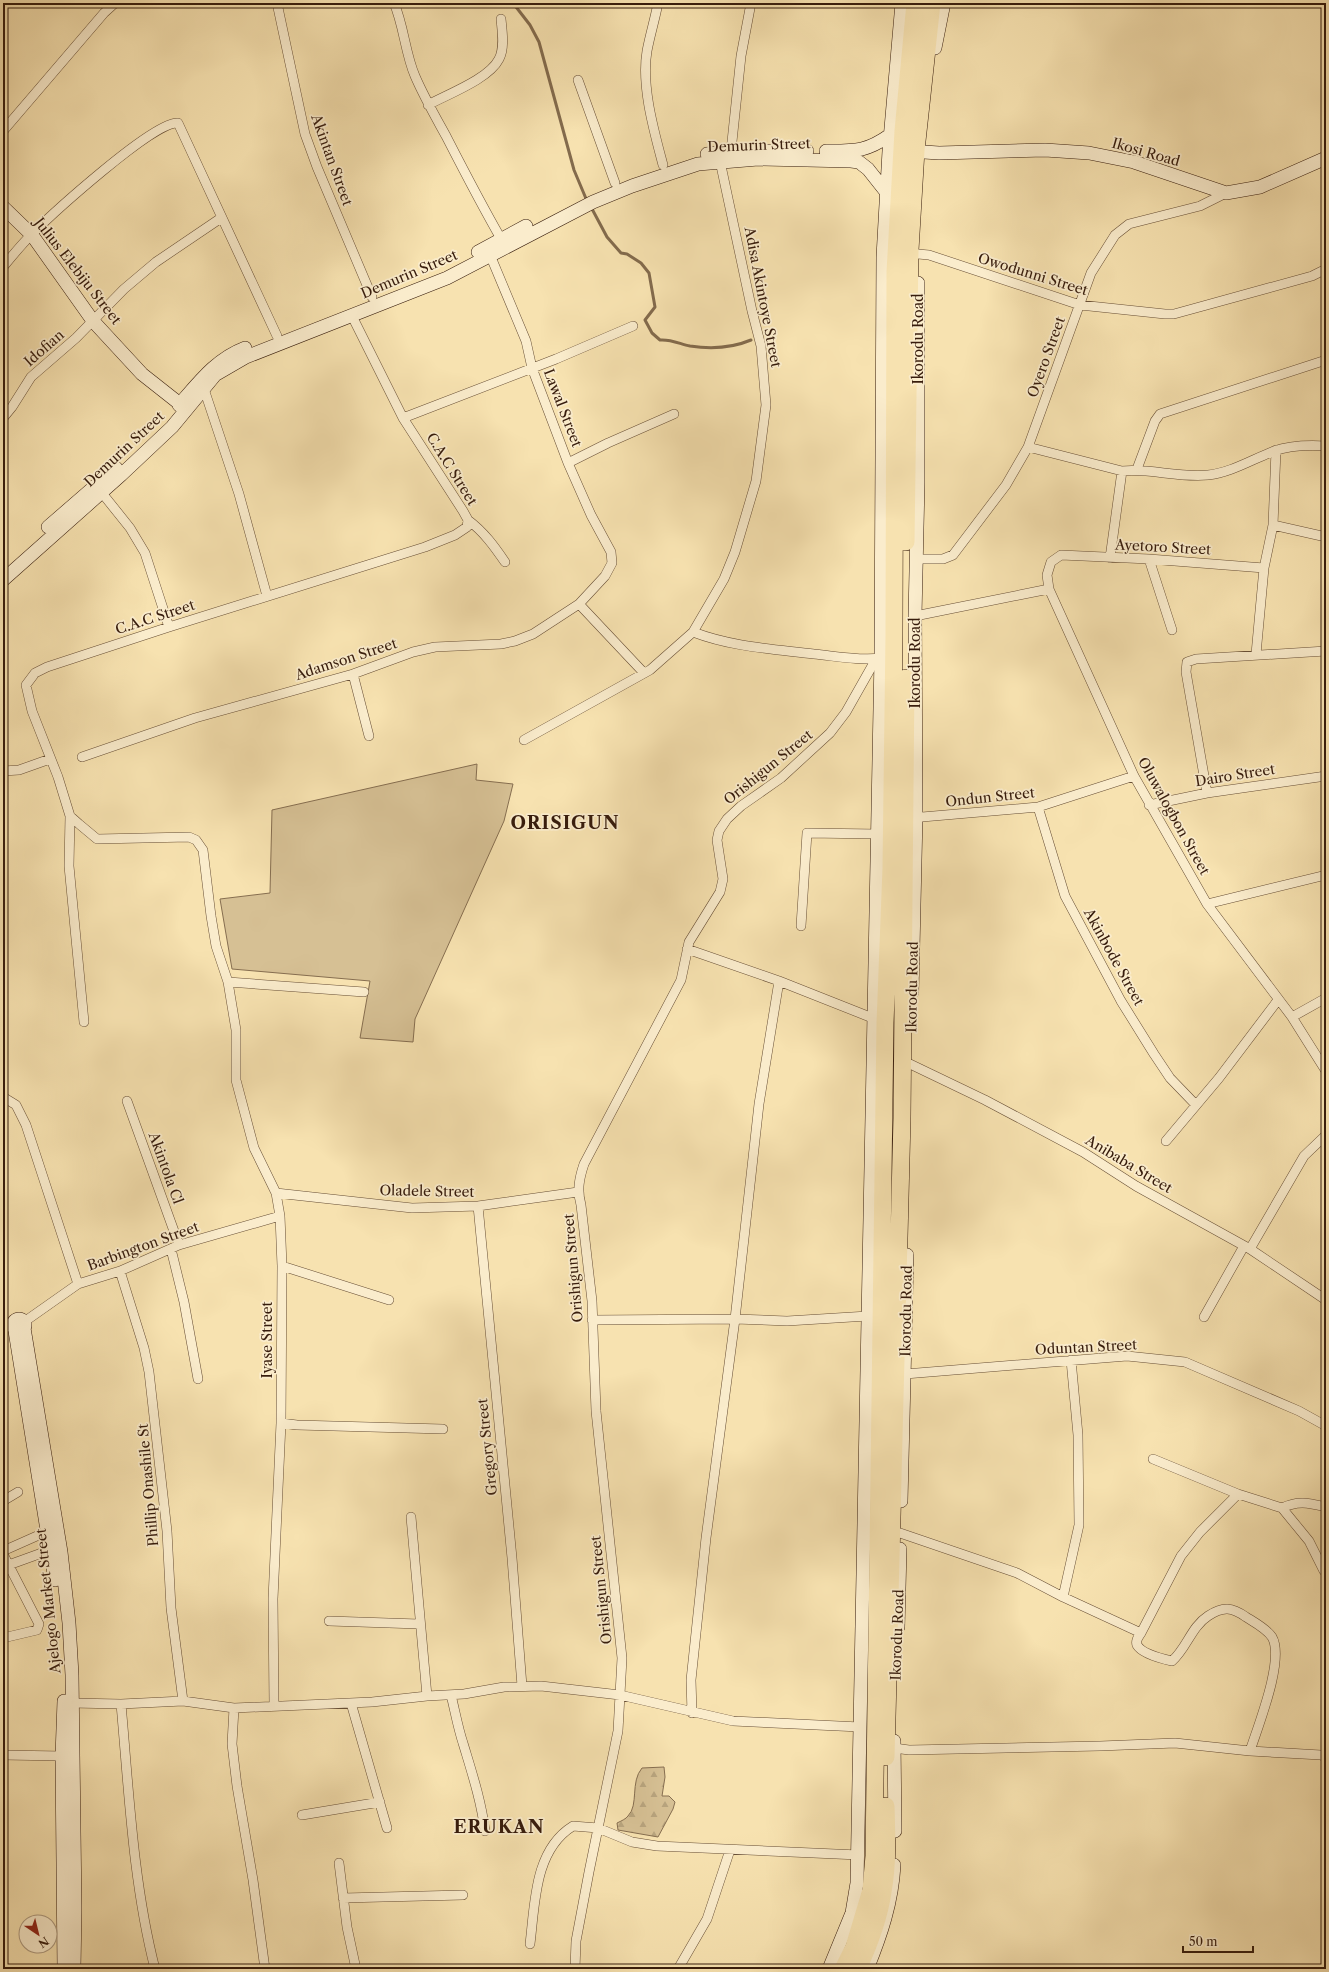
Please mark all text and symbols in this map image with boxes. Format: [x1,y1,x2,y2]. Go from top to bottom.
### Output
street label: Akintan Street [307,111,357,208]
street label: Demurin Street [707,134,811,156]
street label: Ikosi Road [1110,134,1183,170]
street label: Julius Elebiju Street [29,212,125,328]
street label: Adisa Akintoye Street [740,224,785,369]
street label: Demurin Street [358,246,460,302]
street label: Owodunni Street [976,249,1090,299]
street label: Ikorodu Road [909,293,927,385]
street label: Oyero Street [1023,314,1069,400]
street label: Idofian [20,326,68,370]
street label: Lawal Street [540,366,586,450]
street label: Demurin Street [80,407,168,491]
street label: C.A.C Street [423,429,481,509]
street label: Ayetoro Street [1114,535,1211,559]
street label: C.A.C Street [113,596,197,638]
street label: Ikorodu Road [906,617,924,709]
street label: Adamson Street [292,634,399,684]
street label: Orishigun Street [720,726,816,808]
street label: Oluwalogbon Street [1134,754,1214,878]
street label: Dairo Street [1194,760,1276,790]
street label: Ondun Street [944,783,1036,811]
district label: ORISIGUN [510,812,620,834]
street label: Akinbode Street [1079,904,1148,1009]
street label: Ikorodu Road [902,941,922,1033]
street label: Akintola Cl [144,1129,187,1206]
street label: Anibaba Street [1081,1130,1176,1197]
street label: Oladele Street [379,1181,475,1201]
street label: Orishigun Street [559,1213,587,1323]
street label: Barbington Street [85,1217,201,1275]
street label: Ikorodu Road [896,1265,916,1357]
street label: Iyase Street [258,1301,276,1379]
street label: Oduntan Street [1035,1335,1137,1359]
street label: Gregory Street [473,1398,501,1496]
street label: Phillip Onashile St [134,1423,162,1547]
street label: Ajelogo Market Street [31,1528,65,1675]
street label: Orishigun Street [586,1535,616,1645]
street label: Ikorodu Road [886,1589,908,1681]
district label: ERUKAN [453,1816,545,1838]
north arrow [18,1914,58,1954]
scale bar [1183,1928,1253,1954]
text: N [35,1934,52,1951]
text: 50 m [1189,1934,1218,1949]

